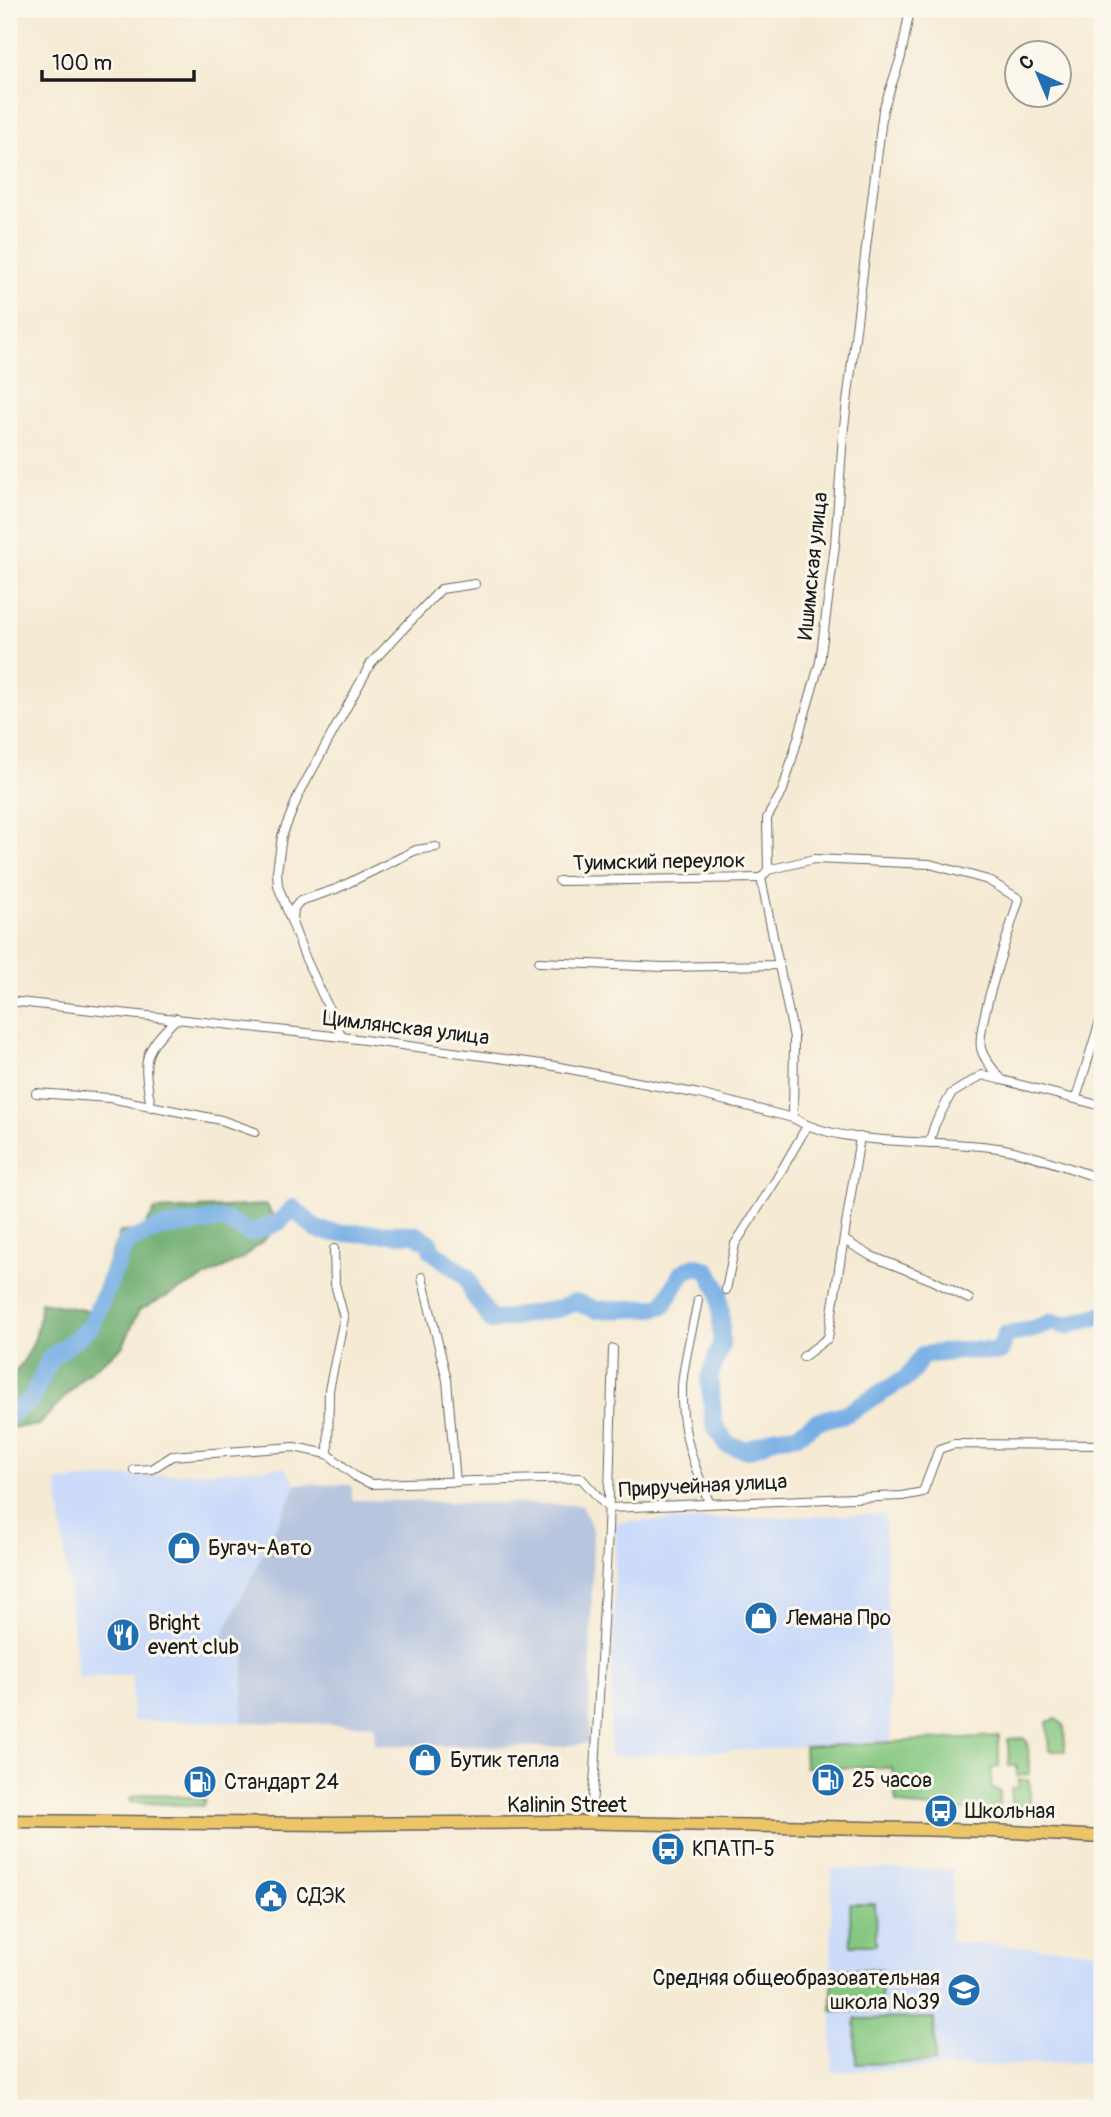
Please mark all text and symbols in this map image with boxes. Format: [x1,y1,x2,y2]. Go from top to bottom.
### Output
scale bar [42,38,194,82]
north arrow [1002,38,1072,108]
text: 100 m [52,50,112,77]
text: С [1014,50,1040,75]
street label: Ишимская улица [792,491,834,641]
street label: Туимский переулок [572,847,746,877]
street label: Цимлянская улица [321,1004,491,1052]
street label: Приручейная улица [618,1468,788,1504]
shop icon: Бугач-Авто [165,1529,203,1567]
place label: Бугач-Авто [208,1535,312,1562]
shop icon: Лемана Про [742,1599,780,1637]
place label: Лемана Про [785,1605,891,1632]
place label: Bright event club [148,1610,239,1661]
restaurant icon: Bright event club [104,1616,142,1654]
shop icon: Бутик тепла [406,1741,444,1779]
place label: Бутик тепла [450,1747,559,1774]
fuel station icon: 25 часов [809,1761,847,1799]
fuel station icon: Стандарт 24 [181,1763,219,1801]
place label: 25 часов [852,1767,932,1794]
place label: Стандарт 24 [224,1769,339,1796]
street label: Kalinin Street [507,1792,627,1819]
bus stop icon: Школьная [922,1792,960,1830]
place label: Школьная [965,1798,1055,1825]
bus stop icon: КПАТП-5 [649,1830,687,1868]
place label: КПАТП-5 [692,1836,775,1863]
public building icon: СДЭК [252,1877,290,1915]
place label: СДЭК [296,1883,346,1910]
place label: Средняя общеобразовательная школа №39 [653,1965,940,2016]
school or university icon: Средняя общеобразовательная школа №39 [945,1971,983,2009]

